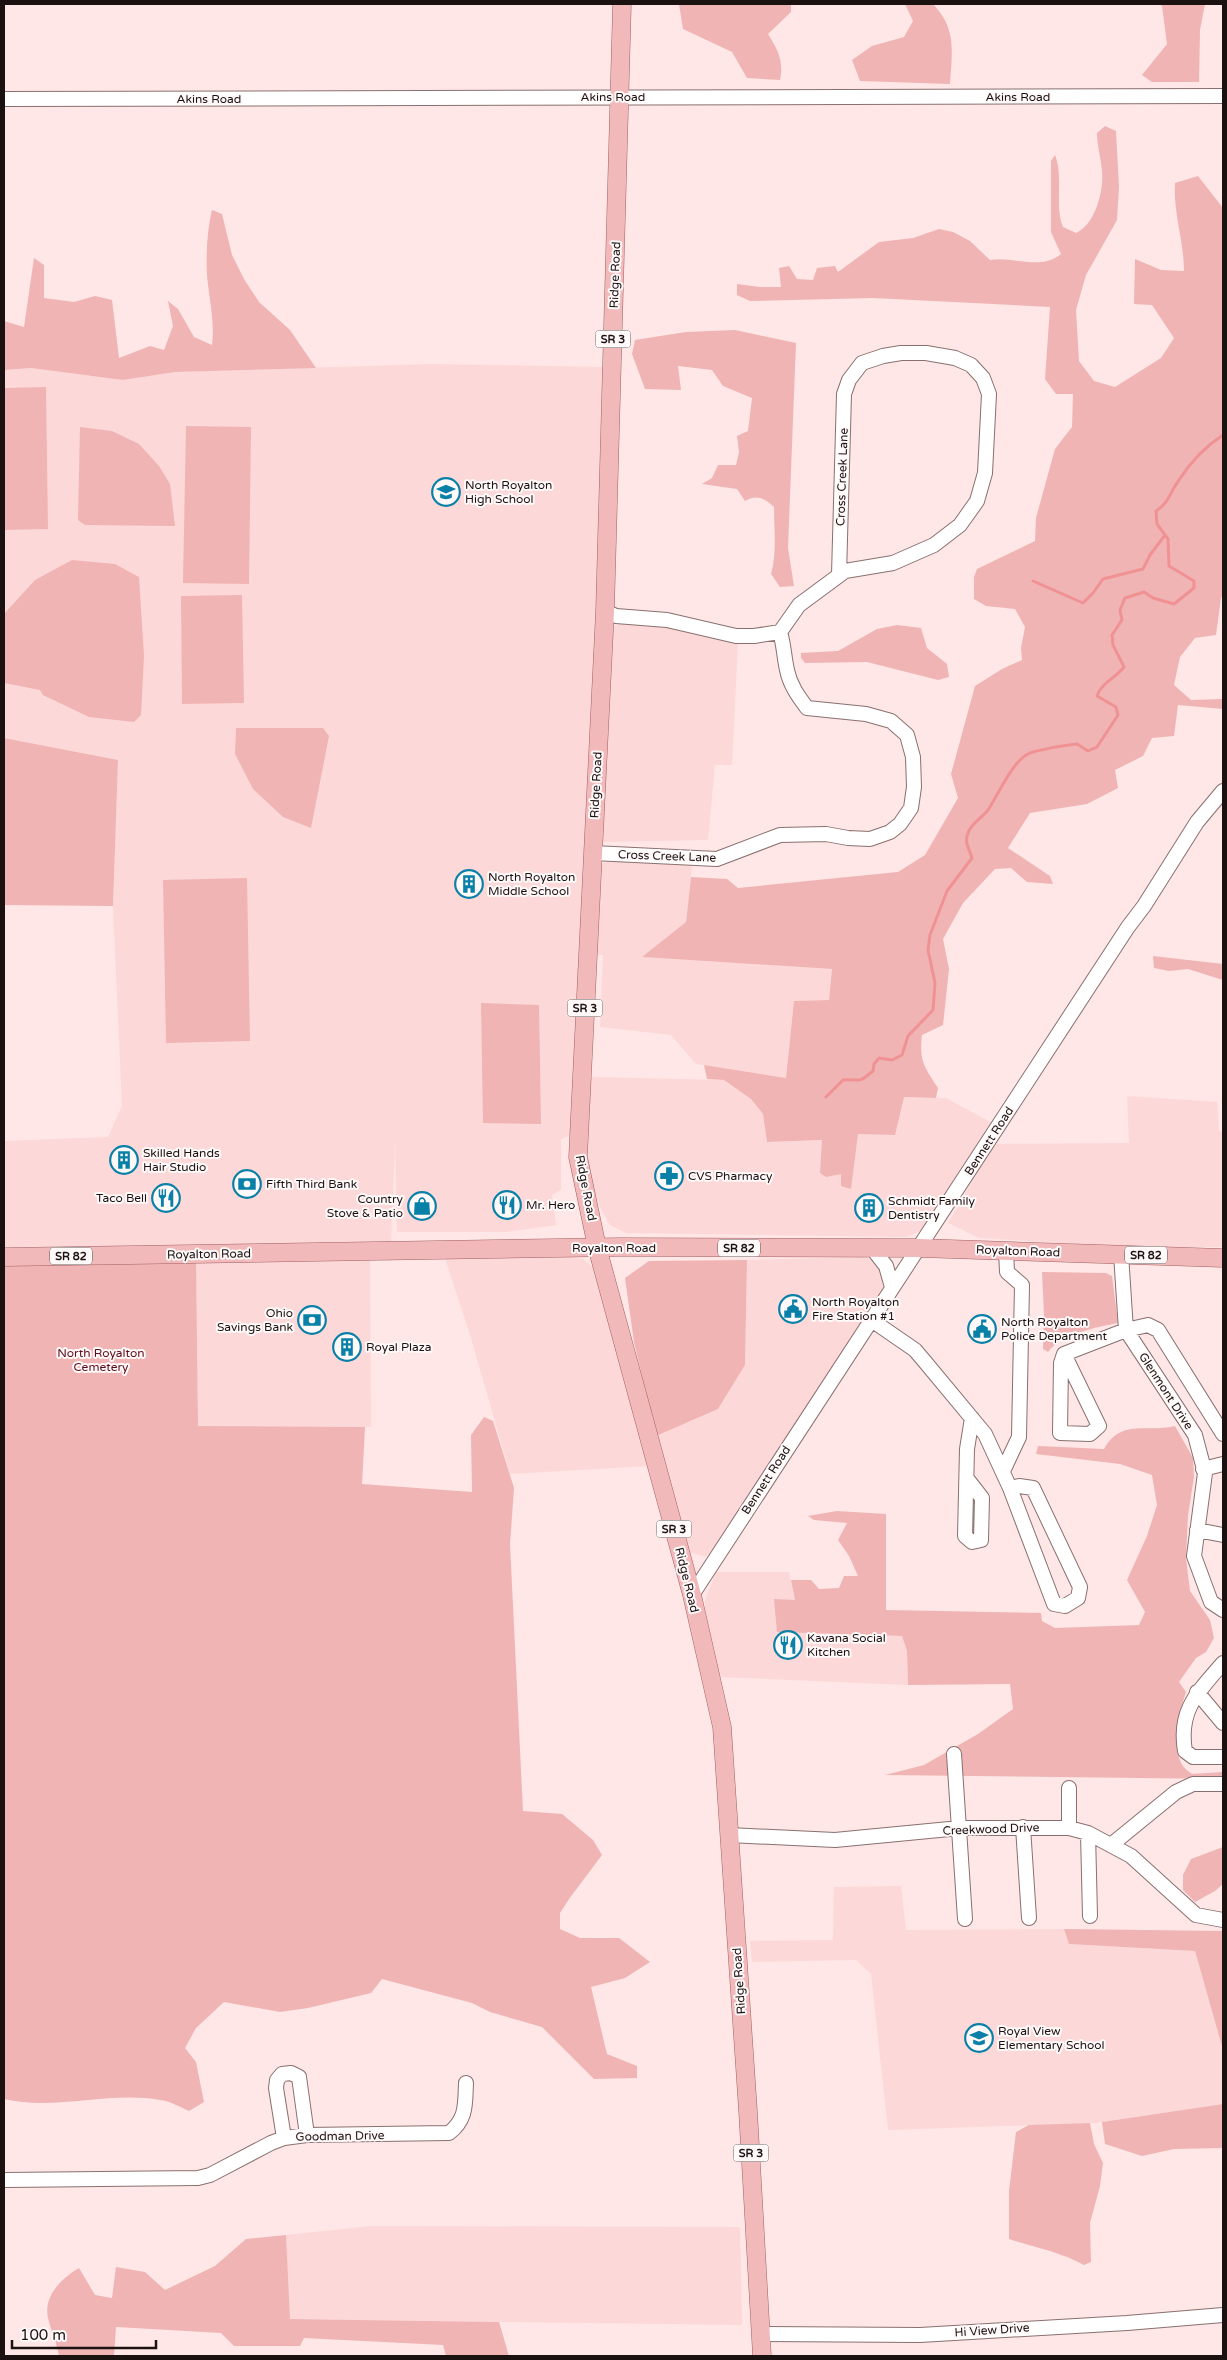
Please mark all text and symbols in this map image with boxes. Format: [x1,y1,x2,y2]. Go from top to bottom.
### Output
street label: Akins Road [581,90,645,104]
street label: Akins Road [986,90,1050,104]
street label: Akins Road [177,92,241,106]
street label: Ridge Road [607,241,623,309]
road number: SR 3 [596,330,630,348]
street label: Cross Creek Lane [833,427,851,526]
school or university icon: North Royalton High School [431,477,461,507]
place label: North Royalton High School [465,478,552,506]
street label: Ridge Road [587,751,605,819]
street label: Cross Creek Lane [618,847,717,865]
building icon: North Royalton Middle School [454,869,484,899]
place label: North Royalton Middle School [488,870,575,898]
road number: SR 3 [568,1000,602,1016]
street label: Bennett Road [962,1104,1016,1178]
building icon: Skilled Hands Hair Studio [109,1145,139,1175]
place label: Skilled Hands Hair Studio [143,1146,220,1174]
street label: Ridge Road [573,1154,599,1222]
pharmacy icon: CVS Pharmacy [654,1161,684,1191]
bank icon: Fifth Third Bank [232,1169,262,1199]
place label: CVS Pharmacy [688,1169,773,1183]
place label: Fifth Third Bank [266,1177,358,1191]
restaurant icon: Taco Bell [151,1183,181,1213]
restaurant icon: Mr. Hero [492,1190,522,1220]
place label: Taco Bell [96,1191,147,1205]
shop icon: Country Stove & Patio [407,1191,437,1221]
place label: Country Stove & Patio [327,1192,404,1220]
building icon: Schmidt Family Dentistry [854,1193,884,1223]
place label: Schmidt Family Dentistry [888,1194,975,1222]
place label: Mr. Hero [526,1198,575,1212]
road number: SR 82 [718,1240,760,1256]
street label: Royalton Road [572,1241,656,1255]
street label: Royalton Road [976,1243,1060,1259]
street label: Royalton Road [167,1246,251,1262]
road number: SR 82 [1125,1246,1167,1264]
road number: SR 82 [50,1248,92,1264]
public building icon: North Royalton Fire Station #1 [778,1294,808,1324]
place label: North Royalton Fire Station #1 [812,1295,899,1323]
bank icon: Ohio Savings Bank [297,1305,327,1335]
place label: Ohio Savings Bank [217,1306,293,1334]
public building icon: North Royalton Police Department [967,1314,997,1344]
place label: North Royalton Police Department [1001,1315,1107,1343]
building icon: Royal Plaza [332,1332,362,1362]
place label: Royal Plaza [366,1340,431,1354]
park label: North Royalton Cemetery [57,1346,145,1374]
street label: Glenmont Drive [1136,1350,1196,1432]
street label: Bennett Road [739,1443,793,1517]
road number: SR 3 [656,1520,692,1538]
street label: Ridge Road [672,1546,702,1614]
restaurant icon: Kavana Social Kitchen [773,1630,803,1660]
place label: Kavana Social Kitchen [807,1631,886,1659]
street label: Creekwood Drive [942,1820,1040,1838]
street label: Ridge Road [730,1947,748,2015]
school or university icon: Royal View Elementary School [964,2023,994,2053]
place label: Royal View Elementary School [998,2024,1105,2052]
street label: Goodman Drive [295,2128,385,2144]
road number: SR 3 [734,2144,768,2162]
scale bar [12,2318,156,2350]
street label: Hi View Drive [954,2320,1030,2340]
text: 100 m [20,2326,66,2344]

